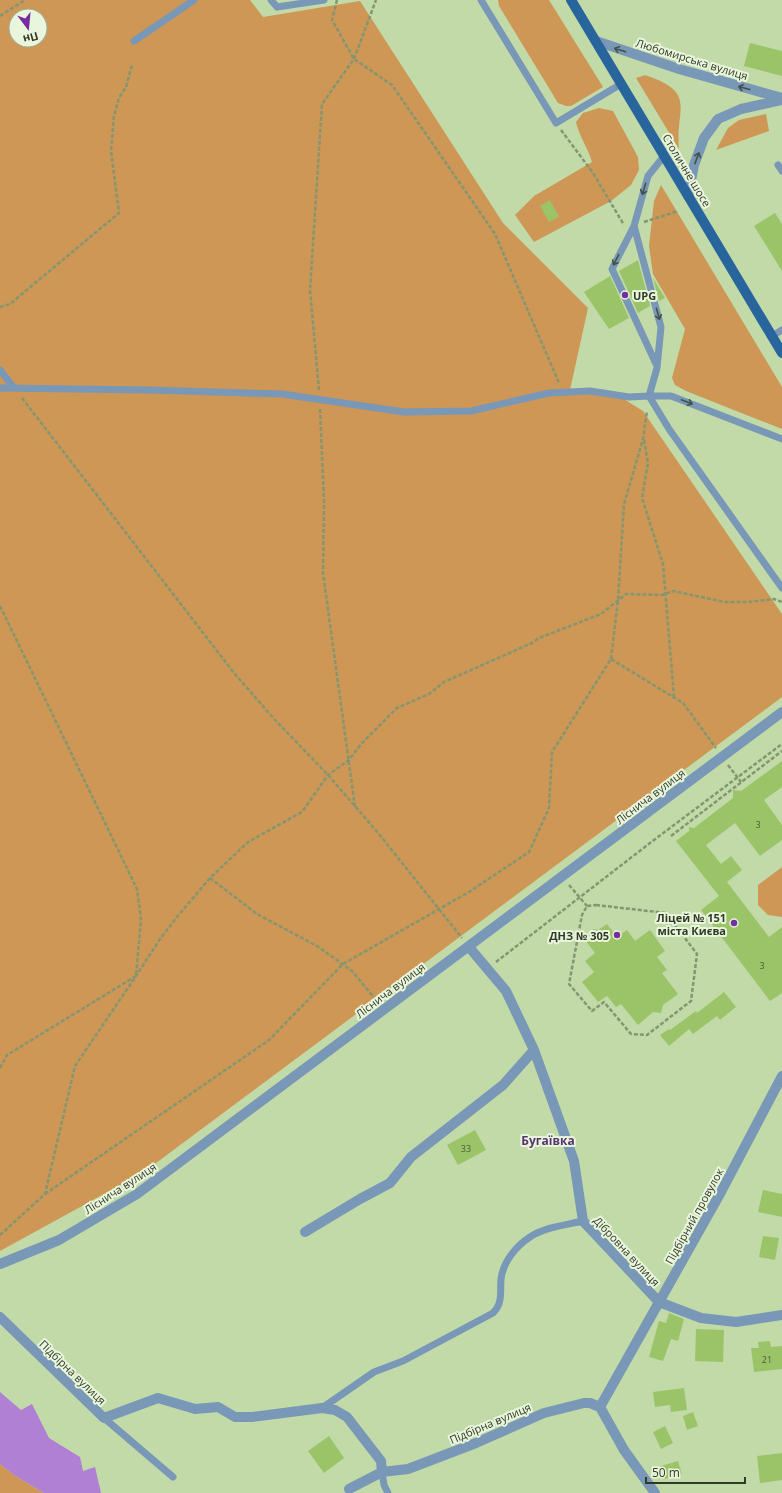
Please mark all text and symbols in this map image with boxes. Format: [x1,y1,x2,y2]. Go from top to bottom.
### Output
north arrow [8,8,48,48]
text: Пн [21,29,40,47]
street label: Любомирська вулиця [634,35,750,83]
one-way arrow [614,45,626,53]
one-way arrow [738,83,751,91]
street label: Столичне шосе [659,131,715,209]
one-way arrow [693,152,701,164]
one-way arrow [640,182,648,195]
one-way arrow [612,254,620,266]
place label: UPG [633,288,656,303]
marker: UPG [620,290,630,300]
one-way arrow [655,307,662,320]
one-way arrow [680,399,692,407]
street label: Ліснича вулиця [612,765,688,827]
house number: 3 [755,818,761,831]
place label: Ліцей № 151 міста Києва [657,910,726,938]
marker: Ліцей № 151 міста Києва [729,918,739,928]
place label: ДНЗ № 305 [549,928,609,943]
marker: ДНЗ № 305 [612,930,622,940]
street label: Ліснича вулиця [352,959,428,1021]
house number: 3 [759,959,765,972]
district label: Бугаївка [521,1132,575,1149]
house number: 33 [461,1142,471,1155]
street label: Ліснича вулиця [81,1159,159,1217]
street label: Підбірний провулок [661,1165,727,1267]
street label: Дібровна вулиця [591,1213,663,1289]
street label: Підбірна вулиця [36,1336,110,1408]
house number: 21 [762,1353,772,1366]
street label: Підбірна вулиця [447,1399,533,1447]
scale bar [646,1459,745,1485]
text: 50 m [652,1464,680,1481]

